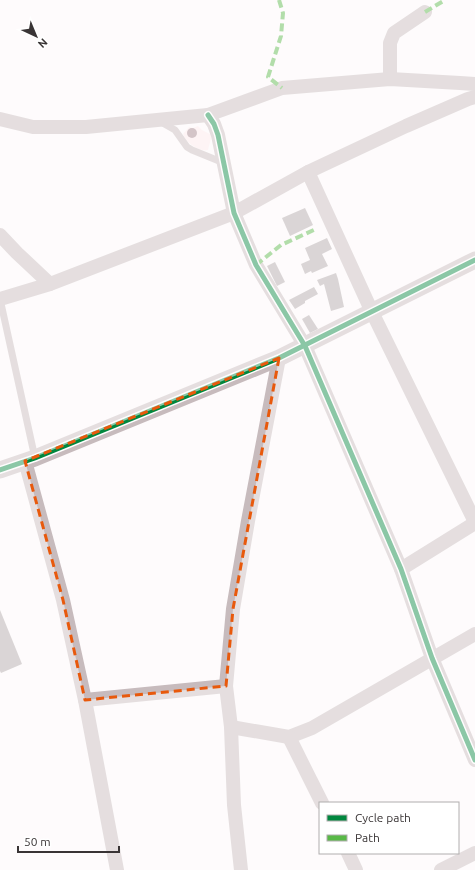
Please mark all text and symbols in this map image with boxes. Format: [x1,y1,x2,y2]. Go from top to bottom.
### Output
north arrow [16,16,56,56]
text: N [36,36,50,50]
legend [319,802,459,854]
text: Cycle path [355,811,411,824]
scale bar [18,828,119,854]
text: Path [355,831,380,844]
text: 50 m [24,835,51,848]

